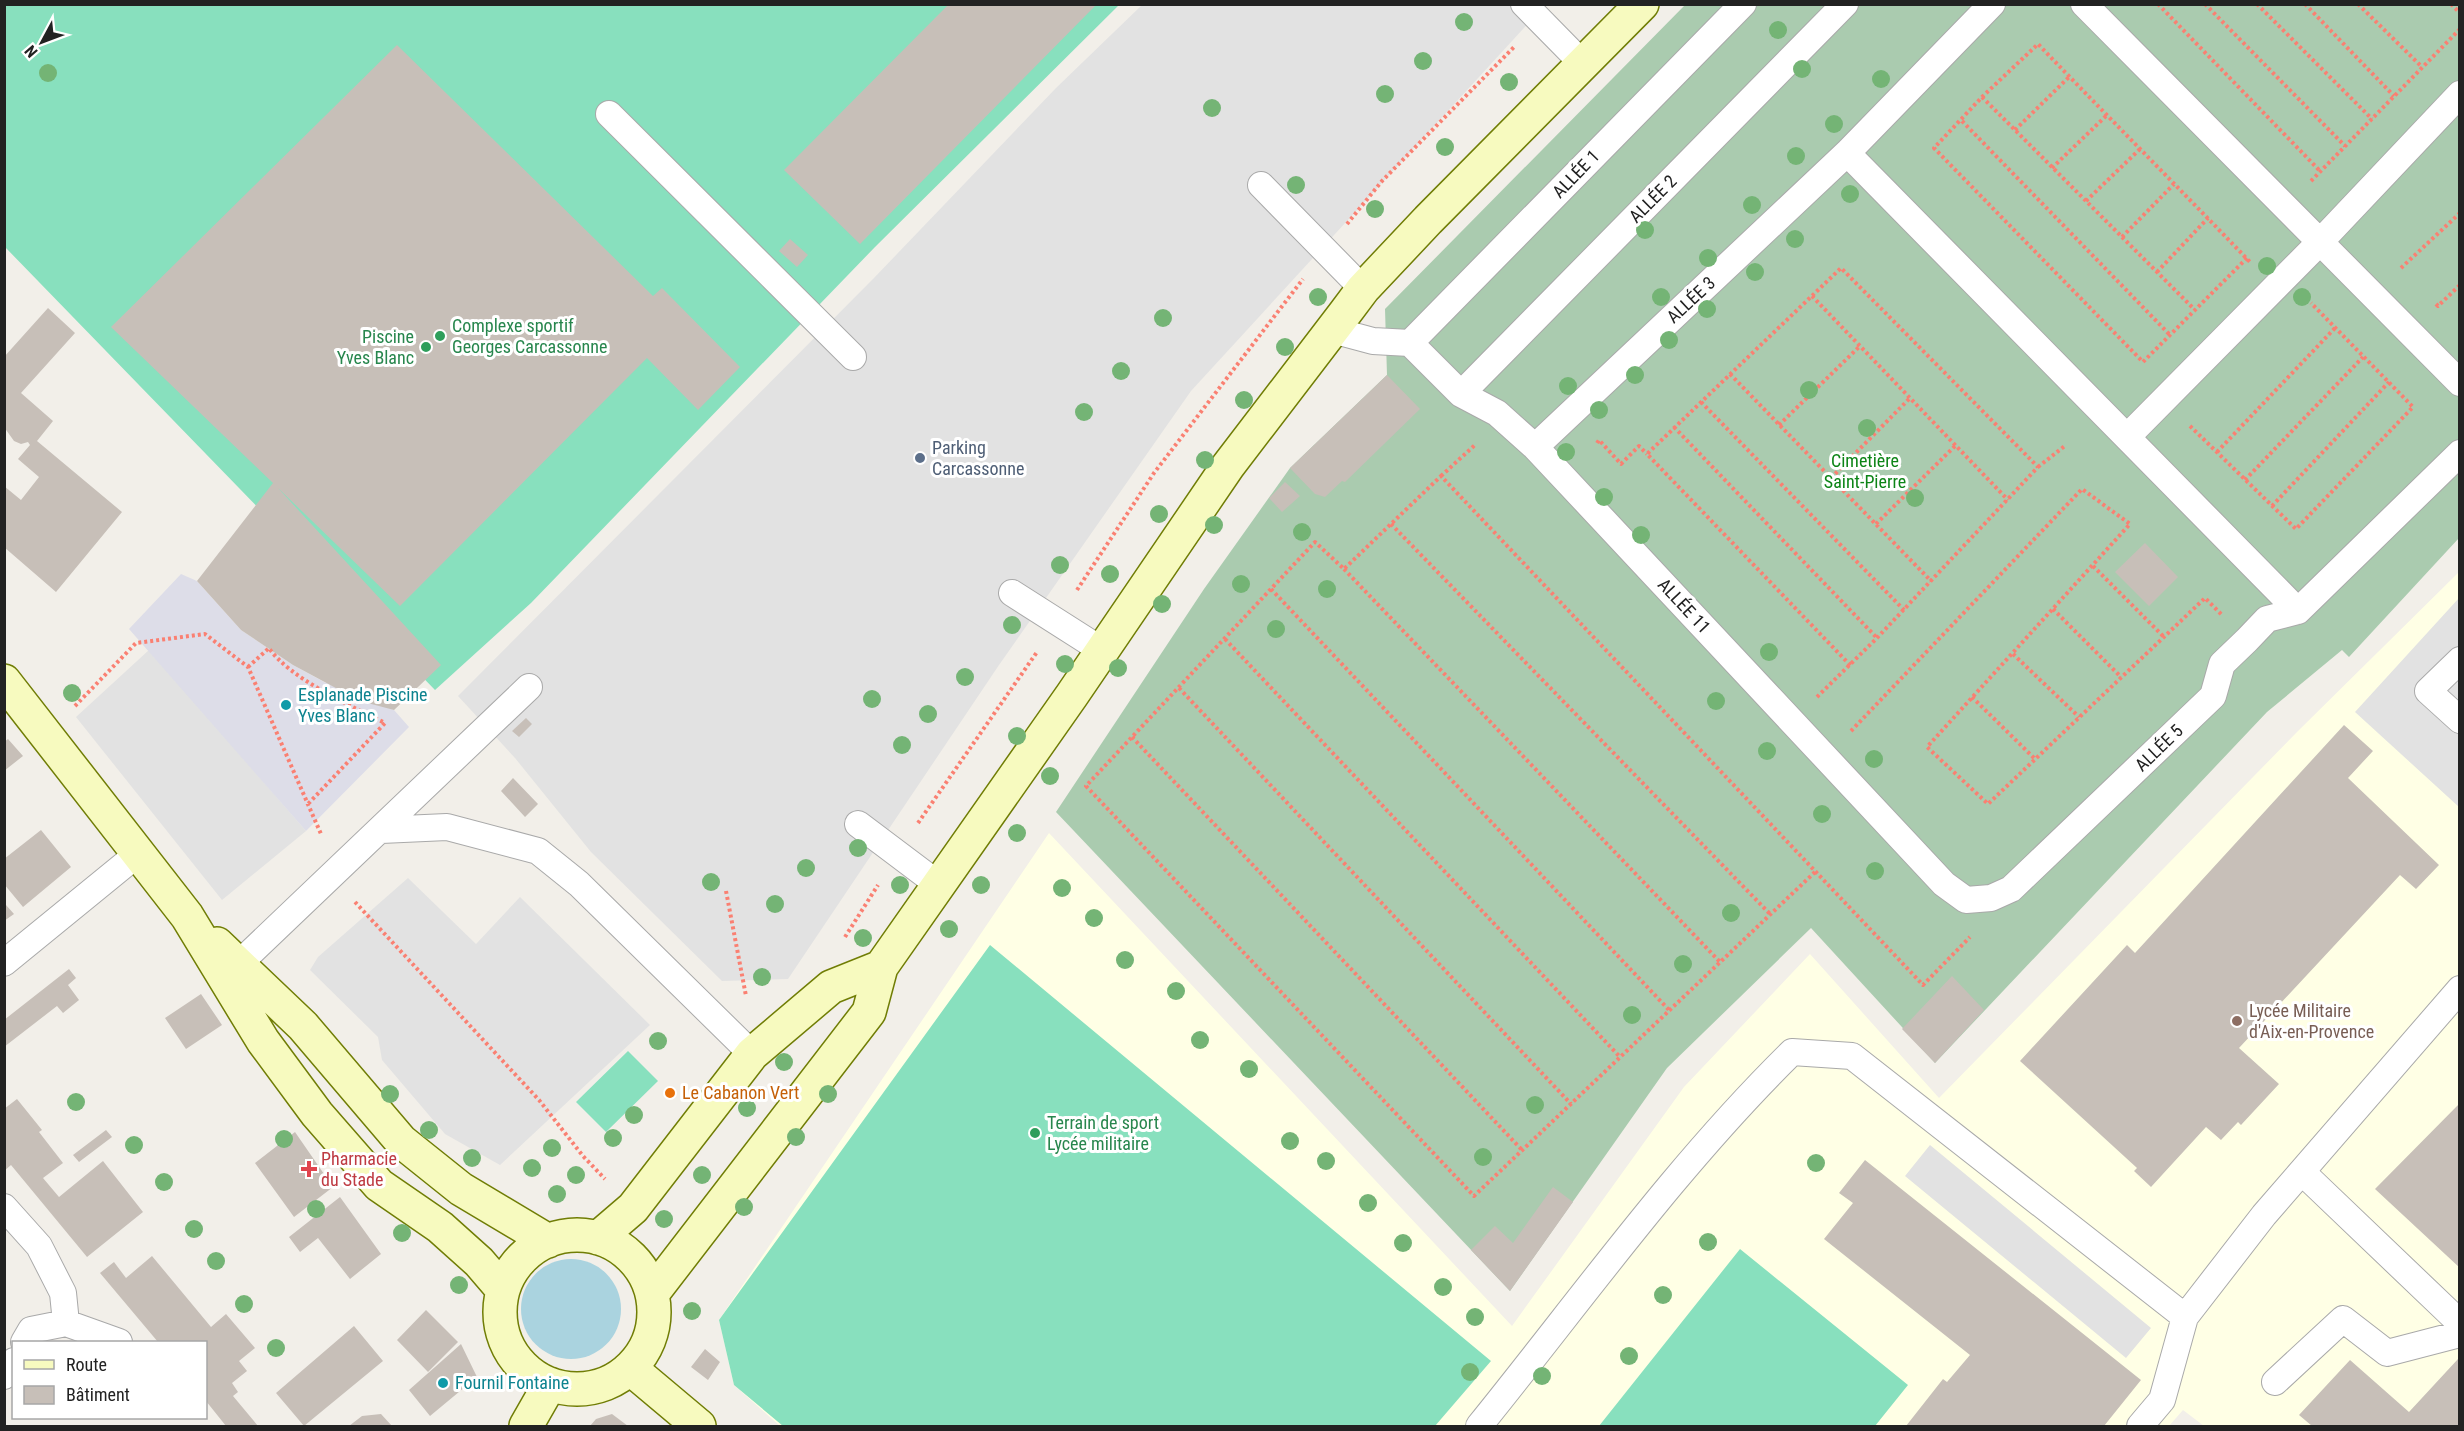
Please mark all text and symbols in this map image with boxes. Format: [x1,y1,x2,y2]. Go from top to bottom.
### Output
north arrow [12,12,72,72]
text: N [21,42,41,61]
street label: ALLÉE 1 [1548,145,1603,202]
street label: ALLÉE 2 [1625,170,1681,227]
street label: ALLÉE 3 [1662,272,1719,327]
place label: Complexe sportif Georges Carcassonne [452,315,608,357]
place label: Piscine Yves Blanc [337,326,414,368]
marker: Complexe sportif Georges Carcassonne [433,329,447,343]
marker: Piscine Yves Blanc [419,340,433,354]
place label: Parking Carcassonne [932,437,1024,479]
park label: Cimetière Saint-Pierre [1824,450,1906,492]
marker: Parking Carcassonne [913,451,927,465]
street label: ALLÉE 11 [1654,574,1715,637]
place label: Esplanade Piscine Yves Blanc [298,684,428,726]
marker: Esplanade Piscine Yves Blanc [279,698,293,712]
street label: ALLÉE 5 [2130,720,2187,775]
place label: Lycée Militaire d'Aix-en-Provence [2249,1000,2374,1042]
marker: Lycée Militaire d'Aix-en-Provence [2230,1014,2244,1028]
place label: Le Cabanon Vert [682,1082,799,1103]
marker: Le Cabanon Vert [663,1086,677,1100]
place label: Terrain de sport Lycée militaire [1047,1112,1159,1154]
marker: Terrain de sport Lycée militaire [1028,1126,1042,1140]
place label: Pharmacie du Stade [321,1148,397,1190]
marker: Pharmacie du Stade [302,1162,316,1176]
legend [12,1341,207,1419]
text: Route [66,1354,107,1375]
place label: Fournil Fontaine [455,1372,569,1393]
marker: Fournil Fontaine [436,1376,450,1390]
text: Bâtiment [66,1384,130,1405]

